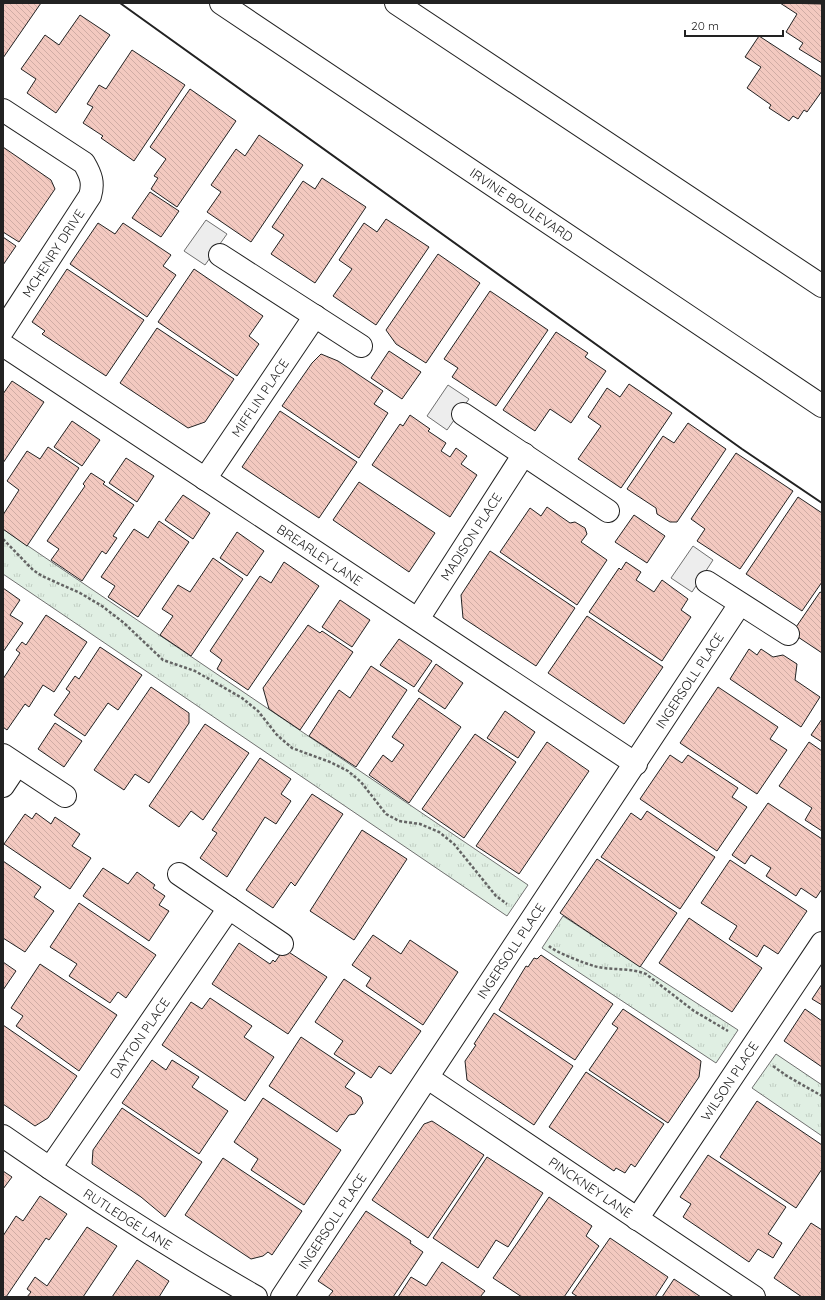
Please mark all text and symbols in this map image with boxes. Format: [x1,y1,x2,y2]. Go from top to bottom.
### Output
scale bar [685,12,783,38]
text: 20 m [691,18,719,33]
street label: IRVINE BOULEVARD [467,164,576,245]
street label: MCHENRY DRIVE [18,206,88,300]
street label: MIFFLIN PLACE [228,356,292,440]
street label: MADISON PLACE [437,490,505,583]
street label: BREARLEY LANE [274,521,366,589]
street label: INGERSOLL PLACE [652,630,727,731]
street label: INGERSOLL PLACE [473,900,548,1002]
street label: DAYTON PLACE [106,995,173,1081]
street label: WILSON PLACE [697,1038,762,1124]
street label: PINCKNEY LANE [546,1153,636,1221]
street label: INGERSOLL PLACE [295,1170,370,1272]
street label: RUTLEDGE LANE [81,1185,175,1253]

